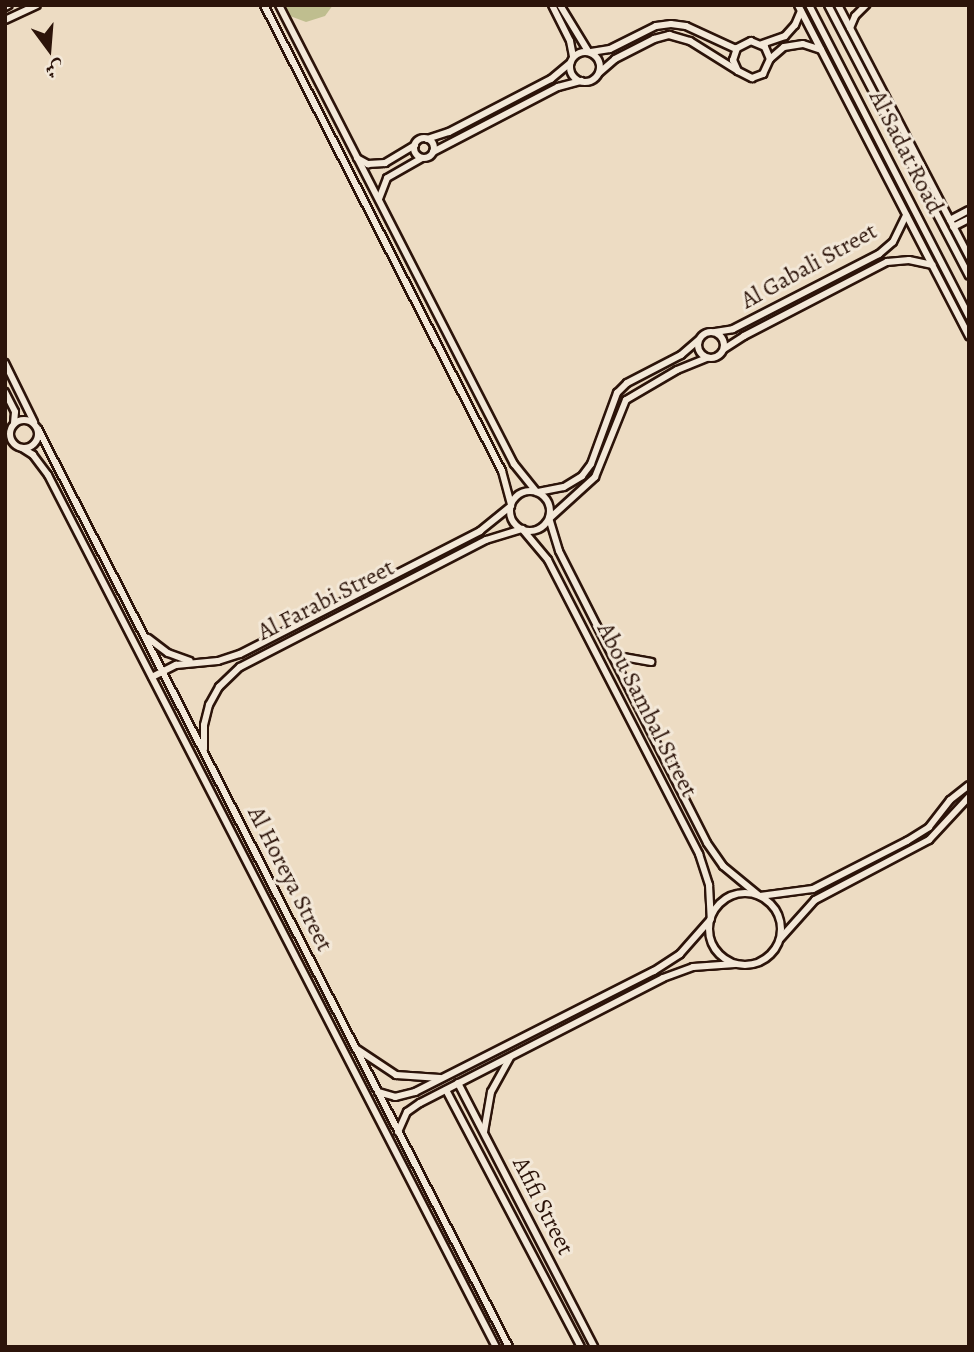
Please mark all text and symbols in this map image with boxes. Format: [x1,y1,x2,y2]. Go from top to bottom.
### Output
north arrow [14,14,84,84]
text: ش [42,54,67,84]
street label: Al Sadat Road [863,86,949,218]
street label: Al Gabali Street [736,217,882,315]
street label: Al Farabi Street [253,553,399,647]
street label: Abou Sambal Street [591,618,703,802]
street label: Al Horeya Street [241,802,339,956]
street label: Afifi Street [506,1152,580,1260]

